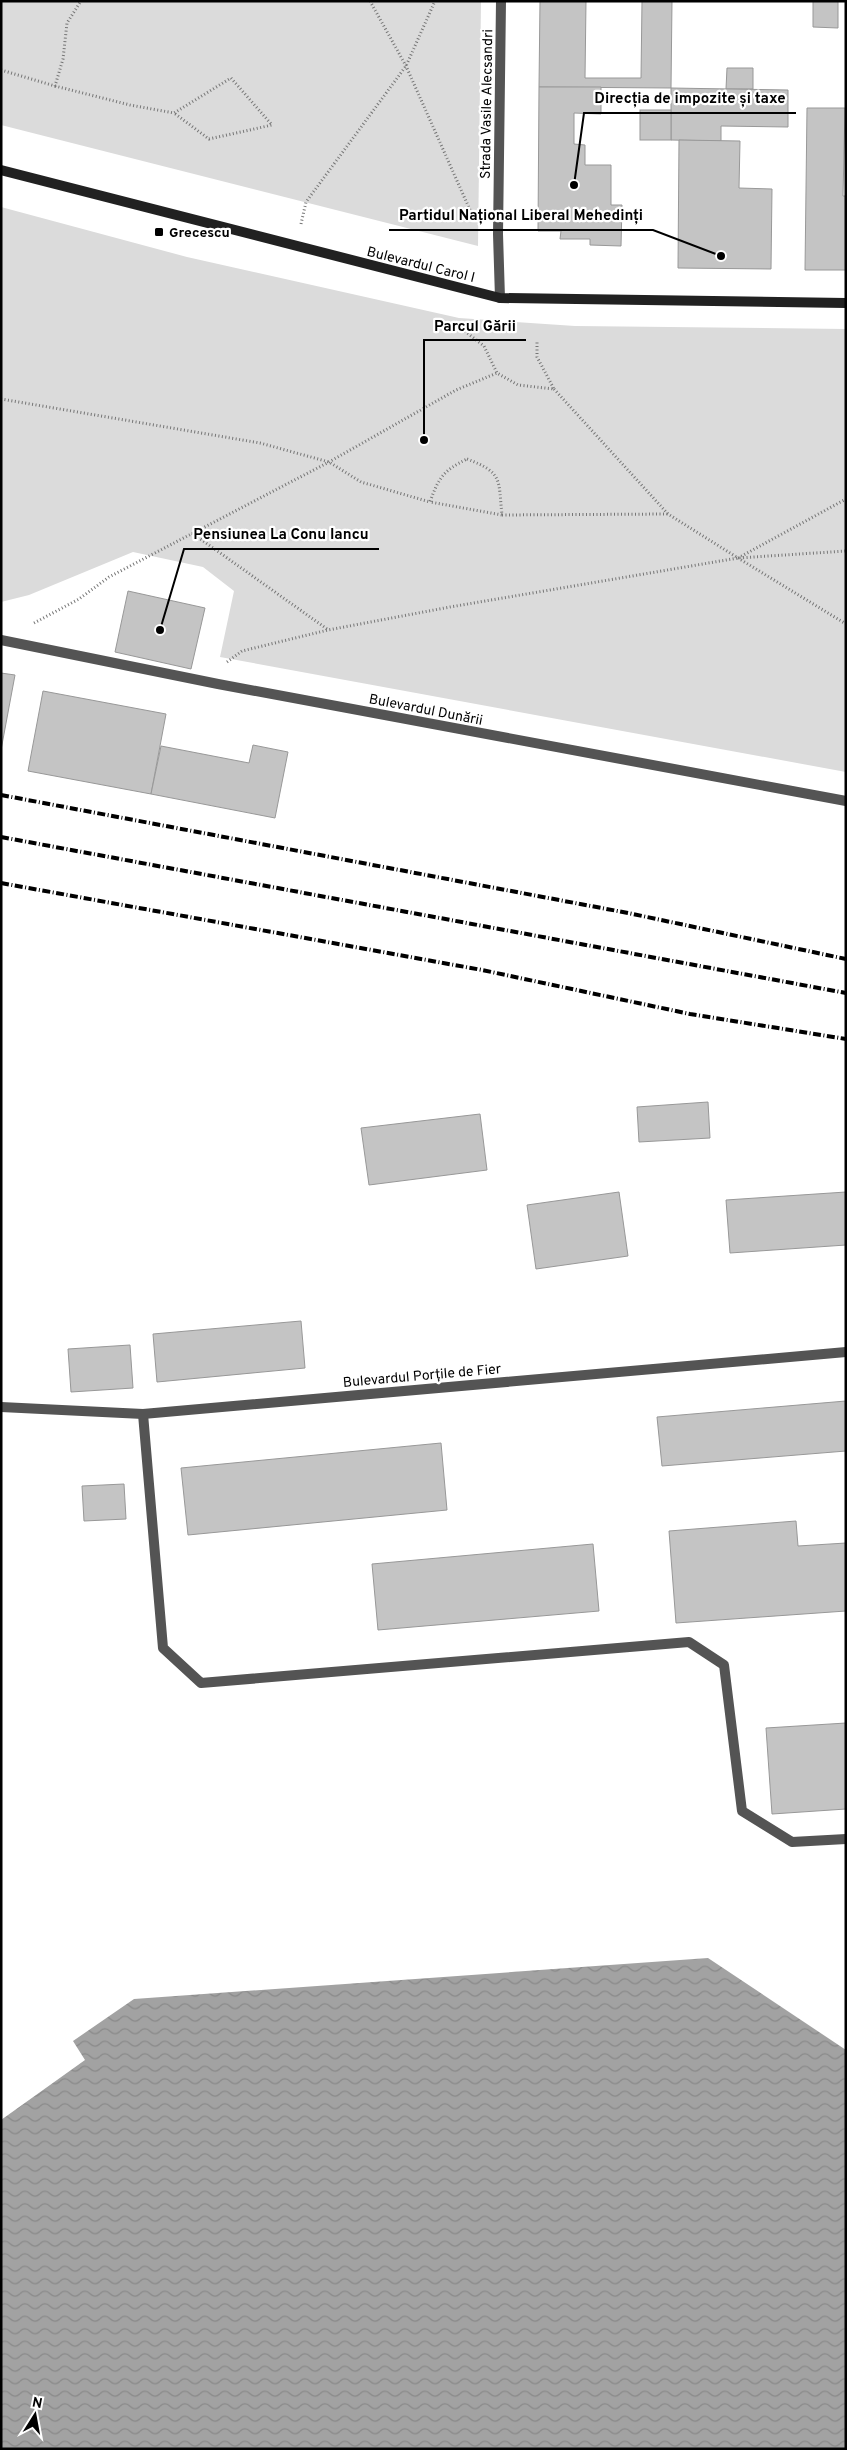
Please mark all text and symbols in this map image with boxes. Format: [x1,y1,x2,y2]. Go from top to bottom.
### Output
street label: Strada Vasile Alecsandri [478,29,497,179]
callout: Direcția de impozite și taxe [584,83,796,113]
text: Direcția de impozite și taxe [594,90,786,109]
callout: Partidul Național Liberal Mehedinți [389,200,653,230]
text: Partidul Național Liberal Mehedinți [399,207,643,226]
place label: Grecescu [169,225,230,242]
marker: Grecescu [153,226,165,238]
street label: Bulevardul Carol I [365,244,476,287]
callout: Parcul Gării [424,310,526,340]
text: Parcul Gării [434,318,516,337]
callout: Pensiunea La Conu Iancu [184,519,379,549]
text: Pensiunea La Conu Iancu [193,526,369,545]
street label: Bulevardul Dunării [367,691,484,730]
street label: Bulevardul Porțile de Fier [342,1361,503,1392]
north arrow [10,2390,60,2440]
text: N [31,2394,44,2413]

